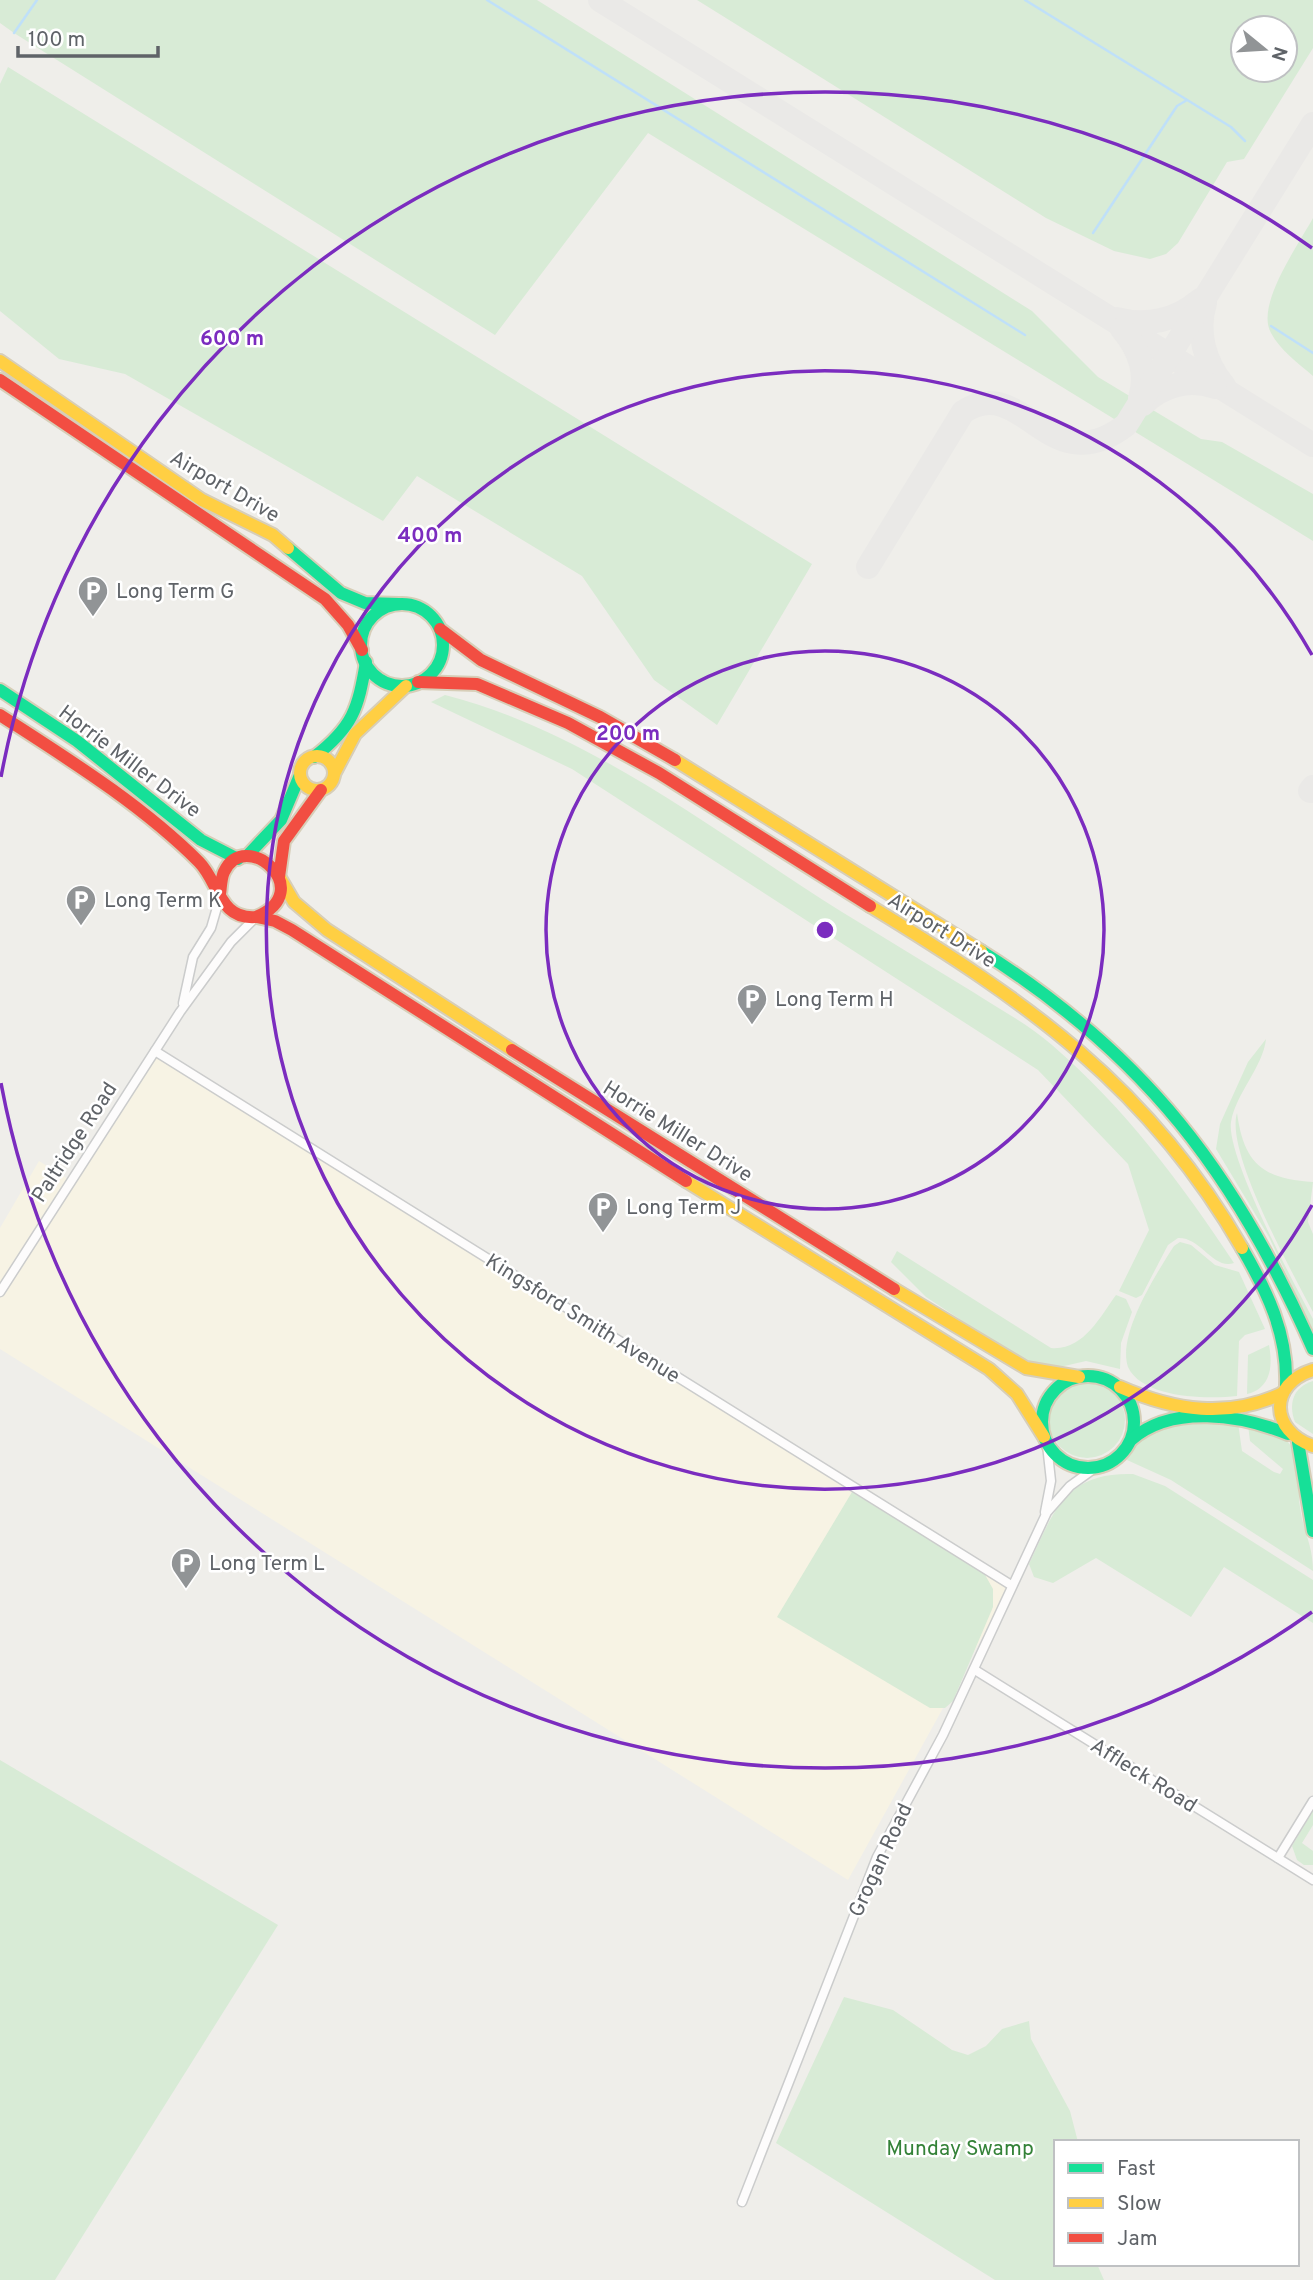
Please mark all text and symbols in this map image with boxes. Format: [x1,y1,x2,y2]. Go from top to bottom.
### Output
scale bar [18,14,158,58]
north arrow [1229,14,1299,84]
text: 100 m [28,27,85,54]
text: N [1265,43,1292,64]
text: 600 m [200,326,264,353]
street label: Airport Drive [164,445,284,530]
text: 400 m [398,523,462,550]
parking icon: Long Term G [76,574,110,618]
place label: Long Term G [116,579,235,606]
street label: Horrie Miller Drive [52,700,206,825]
text: 200 m [596,721,660,748]
parking icon: Long Term K [64,883,98,927]
street label: Airport Drive [882,887,1000,975]
place label: Long Term K [104,888,222,915]
centre of rings [813,918,837,942]
parking icon: Long Term H [735,982,769,1026]
place label: Long Term H [775,987,894,1014]
street label: Horrie Miller Drive [597,1075,757,1189]
street label: Paltridge Road [26,1077,124,1208]
parking icon: Long Term J [586,1190,620,1234]
place label: Long Term J [626,1195,742,1222]
street label: Kingsford Smith Avenue [480,1248,685,1390]
parking icon: Long Term L [169,1546,203,1590]
place label: Long Term L [209,1551,325,1578]
street label: Affleck Road [1085,1733,1202,1820]
street label: Grogan Road [843,1799,920,1922]
park label: Munday Swamp [886,2136,1034,2163]
legend [1054,2140,1299,2266]
text: Fast [1117,2156,1156,2183]
text: Slow [1117,2191,1162,2218]
text: Jam [1117,2226,1158,2253]

